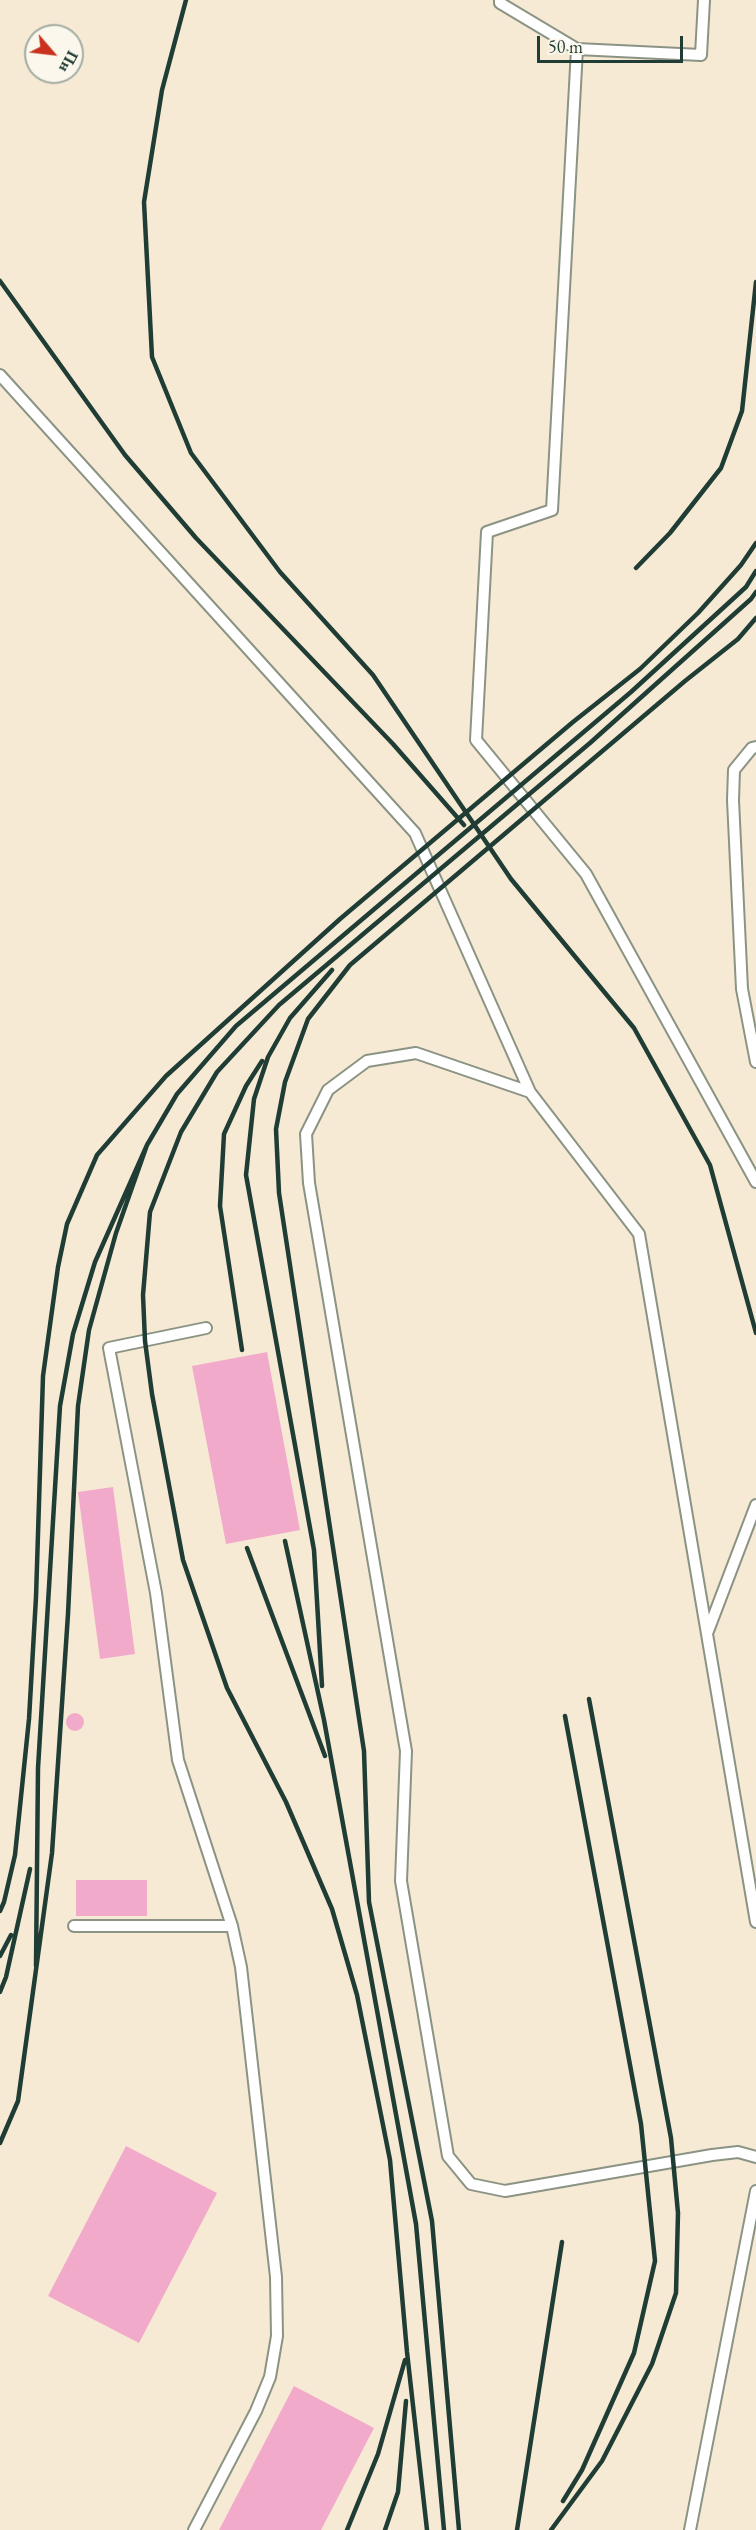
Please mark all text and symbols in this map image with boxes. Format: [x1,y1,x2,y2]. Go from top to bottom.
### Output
north arrow [24,24,84,84]
scale bar [540,24,686,62]
text: 50 m [548,35,583,58]
text: Пн [54,47,83,76]

